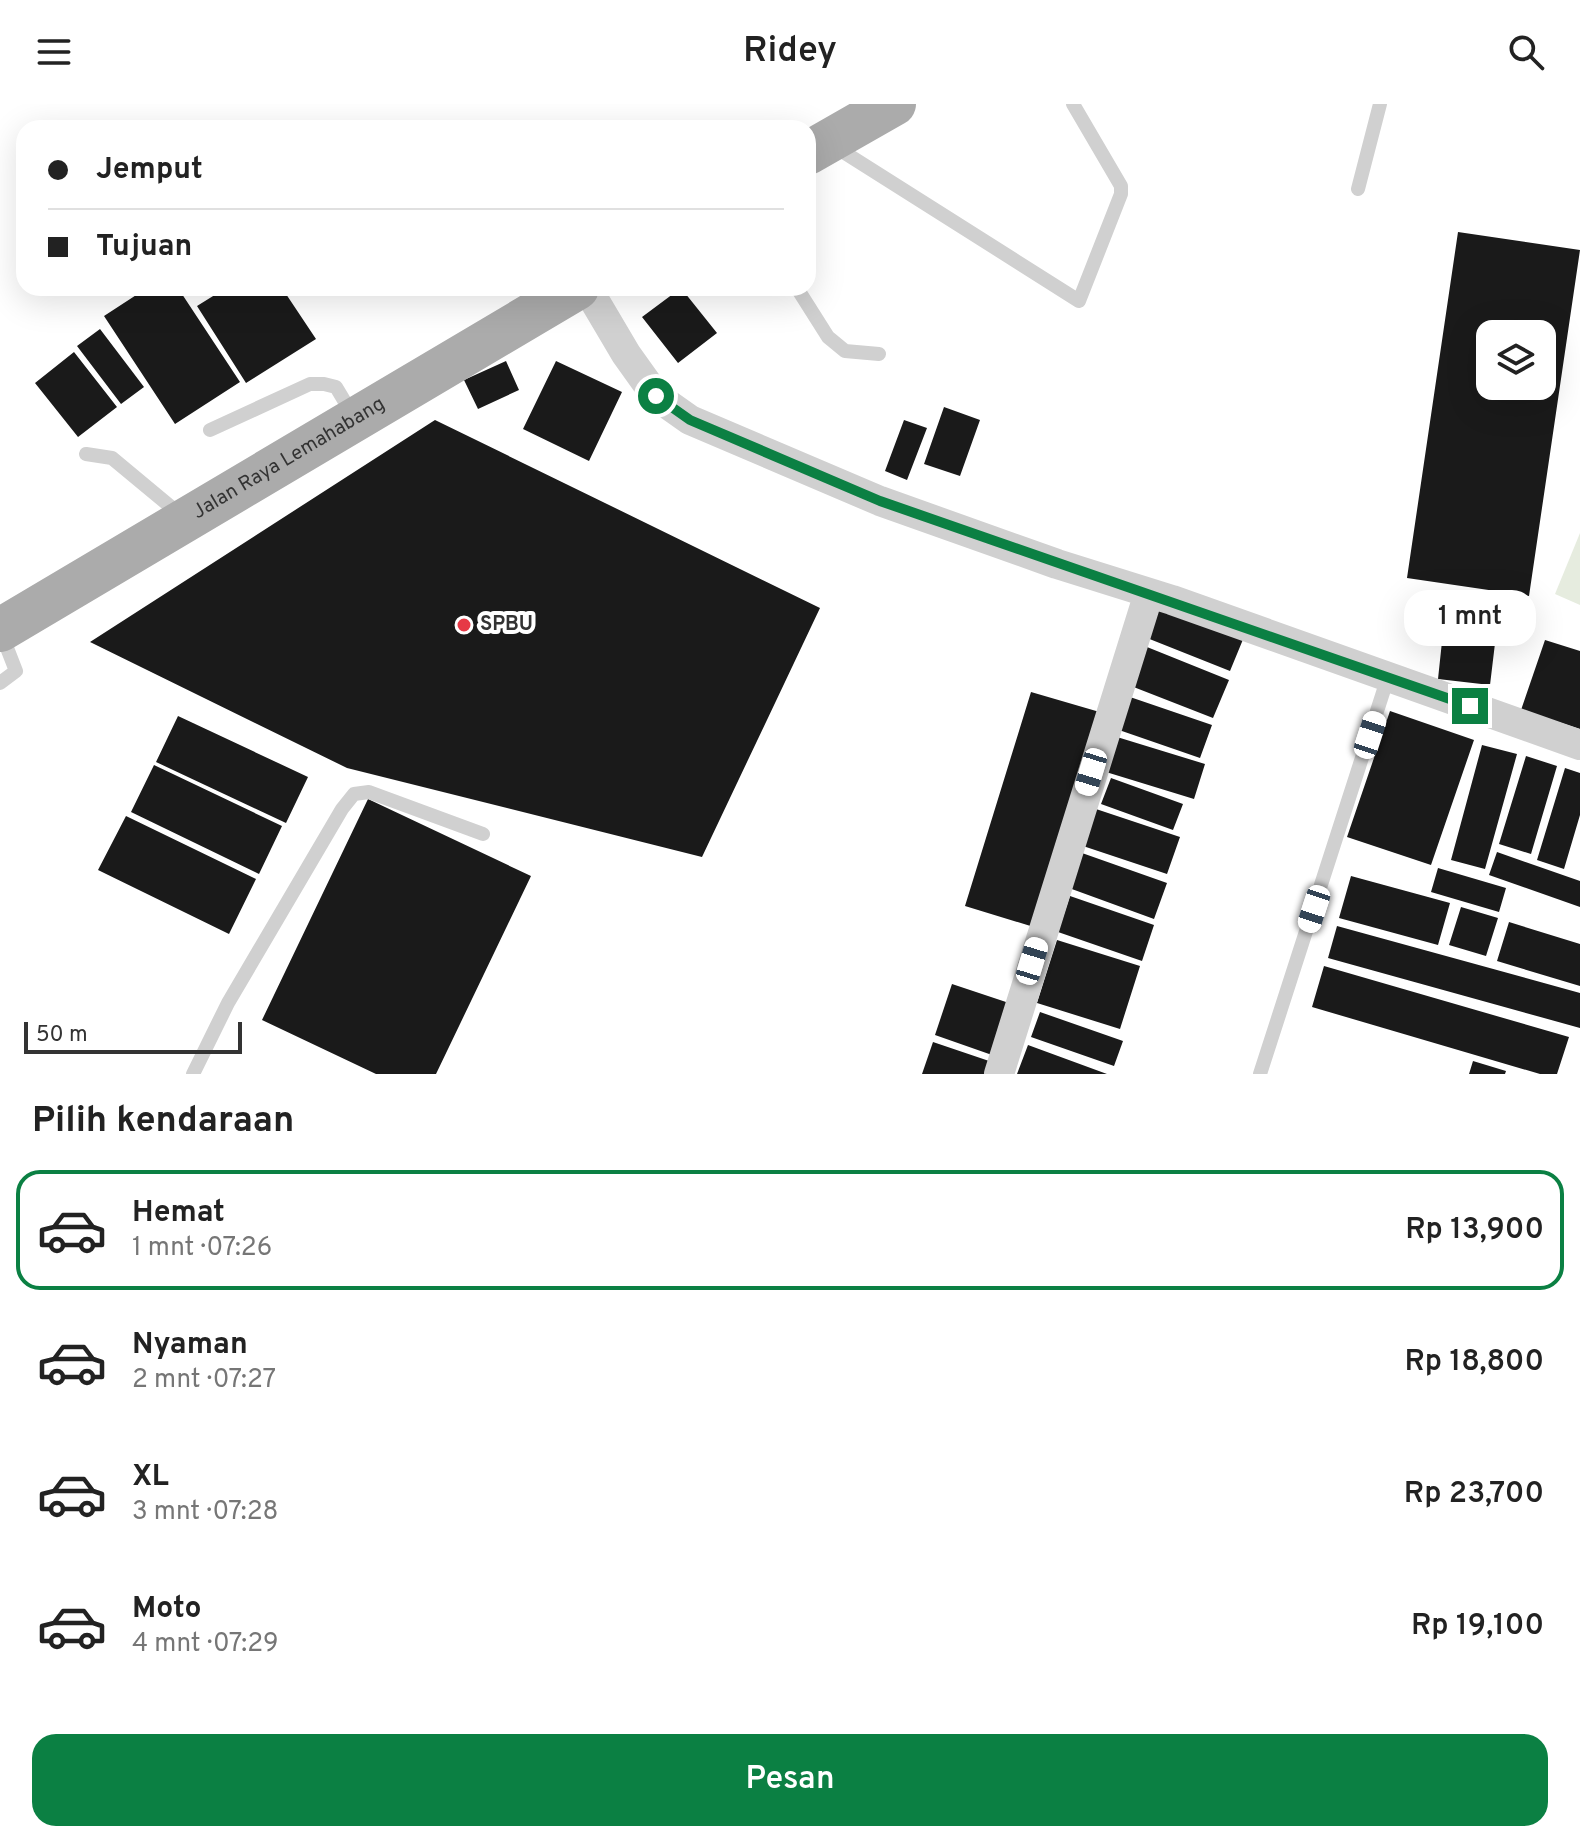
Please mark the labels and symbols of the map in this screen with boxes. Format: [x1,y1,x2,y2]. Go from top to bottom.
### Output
route start [638,378,674,414]
street label: Jalan Raya Lemahabang [188,392,390,526]
callout: 1 mnt [1404,590,1536,646]
place label: SPBU [480,612,533,638]
marker: SPBU [455,616,473,634]
route end [1452,688,1488,724]
car [1351,708,1389,762]
car [1073,746,1109,798]
car [1295,882,1333,936]
car [1014,935,1050,987]
scale bar [24,1018,242,1054]

